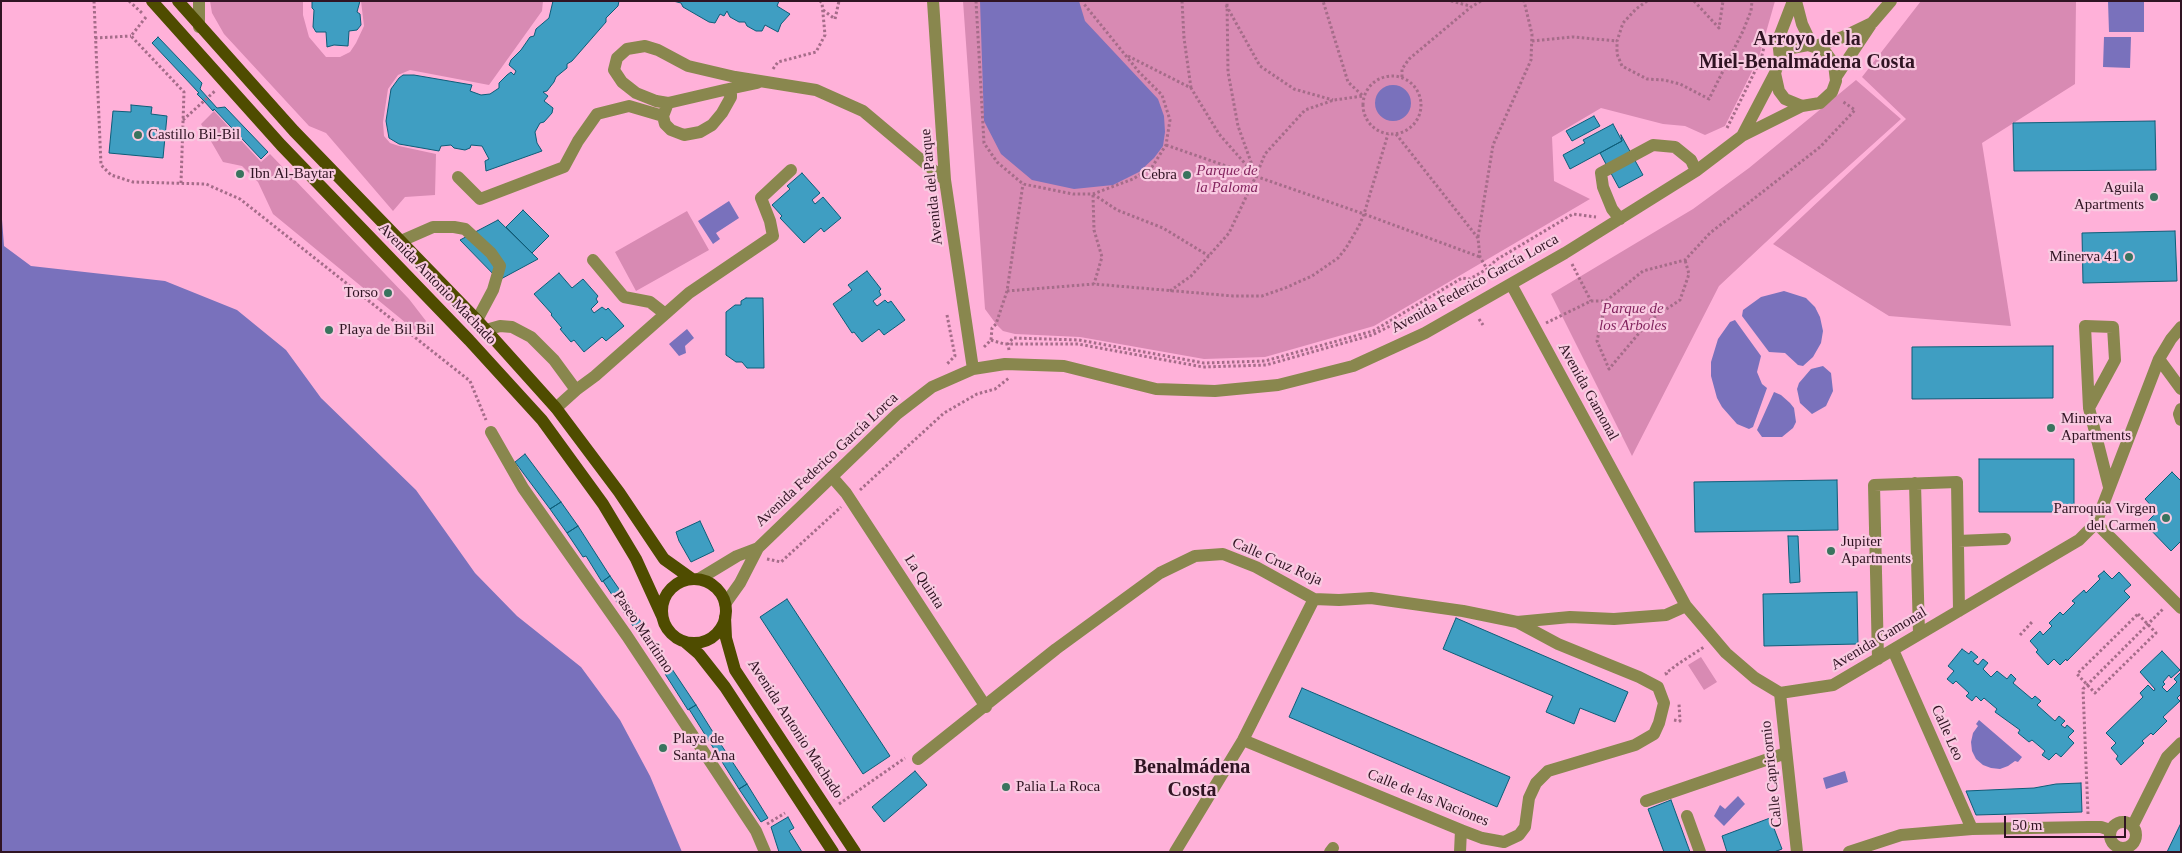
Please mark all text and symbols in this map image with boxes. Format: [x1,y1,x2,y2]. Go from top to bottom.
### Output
district label: Arroyo de la Miel-Benalmádena Costa [1699,28,1915,75]
place label: Castillo Bil-Bil [148,126,240,144]
street label: Avenida del Parque [917,128,947,246]
marker: Castillo Bil-Bil [132,129,144,141]
park label: Parque de la Paloma [1196,162,1258,197]
place label: Ibn Al-Baytar [250,165,334,183]
place label: Cebra [1141,166,1177,184]
marker: Ibn Al-Baytar [234,168,246,180]
marker: Cebra [1181,169,1193,181]
place label: Aguila Apartments [2074,179,2144,214]
marker: Aguila Apartments [2148,191,2160,203]
street label: Avenida Antonio Machado [374,219,500,349]
street label: Avenida Federico García Lorca [1388,230,1562,338]
place label: Minerva 41 [2049,248,2119,266]
marker: Minerva 41 [2123,251,2135,263]
place label: Torso [344,284,378,302]
marker: Torso [382,287,394,299]
park label: Parque de los Arboles [1599,300,1667,335]
place label: Playa de Bil Bil [339,321,434,339]
marker: Playa de Bil Bil [323,324,335,336]
street label: Avenida Gamonal [1554,340,1622,444]
street label: Avenida Federico García Lorca [752,389,902,531]
place label: Minerva Apartments [2061,410,2131,445]
marker: Minerva Apartments [2045,422,2057,434]
place label: Parroquia Virgen del Carmen [2053,500,2156,535]
marker: Parroquia Virgen del Carmen [2160,512,2172,524]
place label: Jupiter Apartments [1841,533,1911,568]
street label: Calle Cruz Roja [1229,534,1325,590]
marker: Jupiter Apartments [1825,545,1837,557]
street label: La Quinta [900,552,948,612]
street label: Paseo Marítimo [609,587,677,677]
street label: Avenida Gamonal [1828,603,1930,675]
street label: Avenida Antonio Machado [743,656,847,802]
street label: Calle Leo [1927,703,1967,763]
street label: Calle Capricornio [1757,720,1787,828]
place label: Playa de Santa Ana [673,730,735,765]
marker: Playa de Santa Ana [657,742,669,754]
district label: Benalmádena Costa [1134,756,1250,803]
street label: Calle de las Naciones [1365,765,1491,831]
place label: Palia La Roca [1016,778,1100,796]
marker: Palia La Roca [1000,781,1012,793]
scale bar [2007,806,2130,838]
text: 50 m [2012,817,2042,833]

